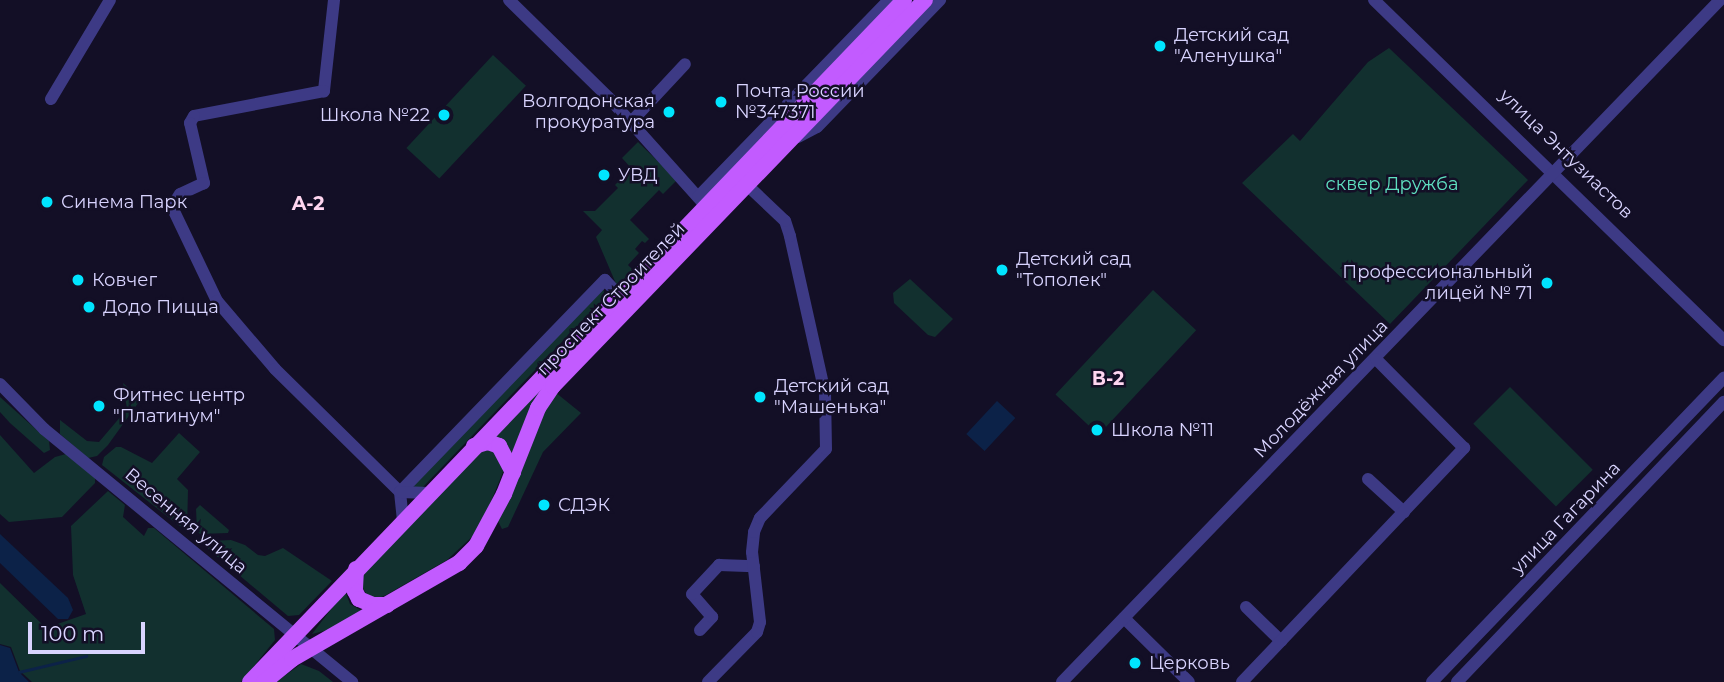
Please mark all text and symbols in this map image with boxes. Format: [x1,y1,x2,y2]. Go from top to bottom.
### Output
place label: Детский сад "Аленушка" [1174,25,1289,68]
marker: Детский сад "Аленушка" [1152,38,1168,54]
place label: Почта России №347371 [735,81,865,124]
street label: улица Энтузиастов [1495,85,1637,223]
place label: Волгодонская прокуратура [522,91,655,134]
marker: Почта России №347371 [713,94,729,110]
place label: Школа №22 [320,104,430,126]
marker: Волгодонская прокуратура [661,104,677,120]
marker: Школа №22 [436,107,452,123]
place label: УВД [618,164,658,186]
marker: УВД [596,167,612,183]
park label: сквер Дружба [1326,173,1458,195]
place label: Синема Парк [61,191,187,213]
district label: А-2 [292,193,324,215]
marker: Синема Парк [39,194,55,210]
street label: проспект Строителей [532,218,690,380]
place label: Детский сад "Тополек" [1016,249,1131,292]
marker: Детский сад "Тополек" [994,262,1010,278]
place label: Профессиональный лицей № 71 [1342,262,1533,304]
place label: Ковчег [92,269,157,291]
marker: Ковчег [70,272,86,288]
marker: Профессиональный лицей № 71 [1539,275,1555,291]
place label: Додо Пицца [103,296,219,318]
marker: Додо Пицца [81,299,97,315]
street label: Молодёжная улица [1250,316,1392,462]
district label: В-2 [1092,368,1124,390]
place label: Детский сад "Машенька" [774,376,889,418]
place label: Фитнес центр "Платинум" [113,385,245,428]
marker: Детский сад "Машенька" [752,389,768,405]
marker: Фитнес центр "Платинум" [91,398,107,414]
place label: Школа №11 [1111,419,1214,441]
marker: Школа №11 [1089,422,1105,438]
street label: улица Гагарина [1507,457,1625,579]
street label: Весенняя улица [121,464,251,578]
place label: СДЭК [558,494,610,516]
marker: СДЭК [536,497,552,513]
scale bar [32,608,149,652]
text: 100 m [41,621,104,646]
place label: Церковь [1149,652,1230,674]
marker: Церковь [1127,655,1143,671]

